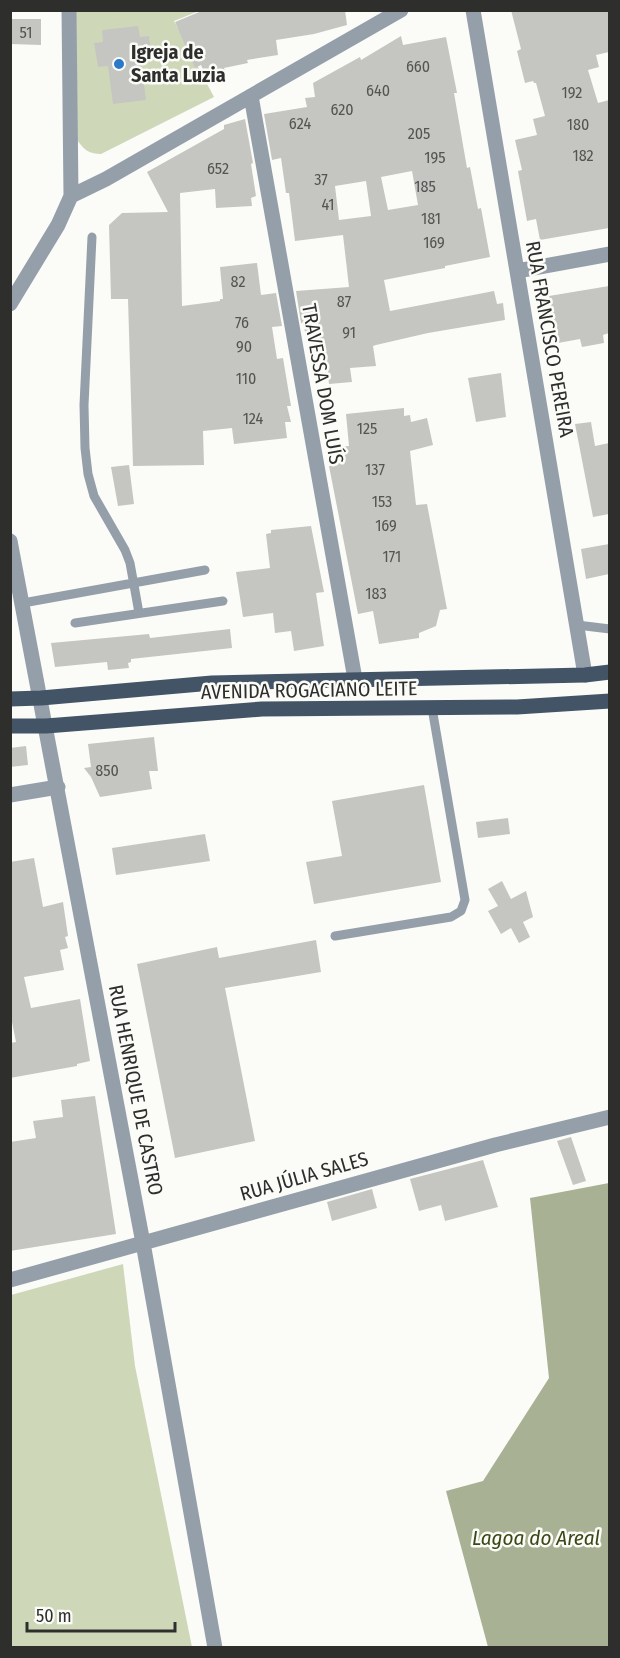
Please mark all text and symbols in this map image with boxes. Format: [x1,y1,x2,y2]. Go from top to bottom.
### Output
house number: 51 [20,23,32,42]
place label: Igreja de Santa Luzia [131,40,226,87]
marker: Igreja de Santa Luzia [112,57,126,71]
house number: 660 [406,57,430,76]
house number: 640 [366,81,390,100]
house number: 192 [562,83,582,102]
house number: 620 [330,100,354,119]
house number: 624 [289,114,311,133]
house number: 180 [567,115,589,134]
house number: 205 [408,124,430,143]
house number: 182 [572,146,594,165]
house number: 195 [424,148,446,167]
house number: 652 [207,159,229,178]
house number: 37 [314,170,328,189]
house number: 185 [414,177,436,196]
house number: 41 [321,195,335,214]
house number: 181 [421,209,441,228]
house number: 169 [423,233,445,252]
street label: RUA FRANCISCO PEREIRA [521,239,579,440]
house number: 82 [231,272,245,291]
house number: 87 [337,292,352,311]
street label: TRAVESSA DOM LUÍS [297,302,349,466]
house number: 76 [235,313,249,332]
house number: 91 [342,323,356,342]
house number: 90 [236,337,252,356]
house number: 110 [236,369,256,388]
house number: 124 [243,409,264,428]
house number: 125 [357,419,377,438]
house number: 137 [365,460,385,479]
house number: 153 [372,492,392,511]
house number: 169 [375,516,397,535]
house number: 171 [383,547,401,566]
house number: 183 [365,584,387,603]
street label: AVENIDA ROGACIANO LEITE [201,676,417,704]
house number: 850 [95,761,119,780]
street label: RUA HENRIQUE DE CASTRO [104,983,168,1197]
street label: RUA JÚLIA SALES [237,1146,371,1206]
water label: Lagoa do Areal [472,1525,600,1551]
scale bar [27,1595,176,1633]
text: 50 m [36,1605,72,1627]

